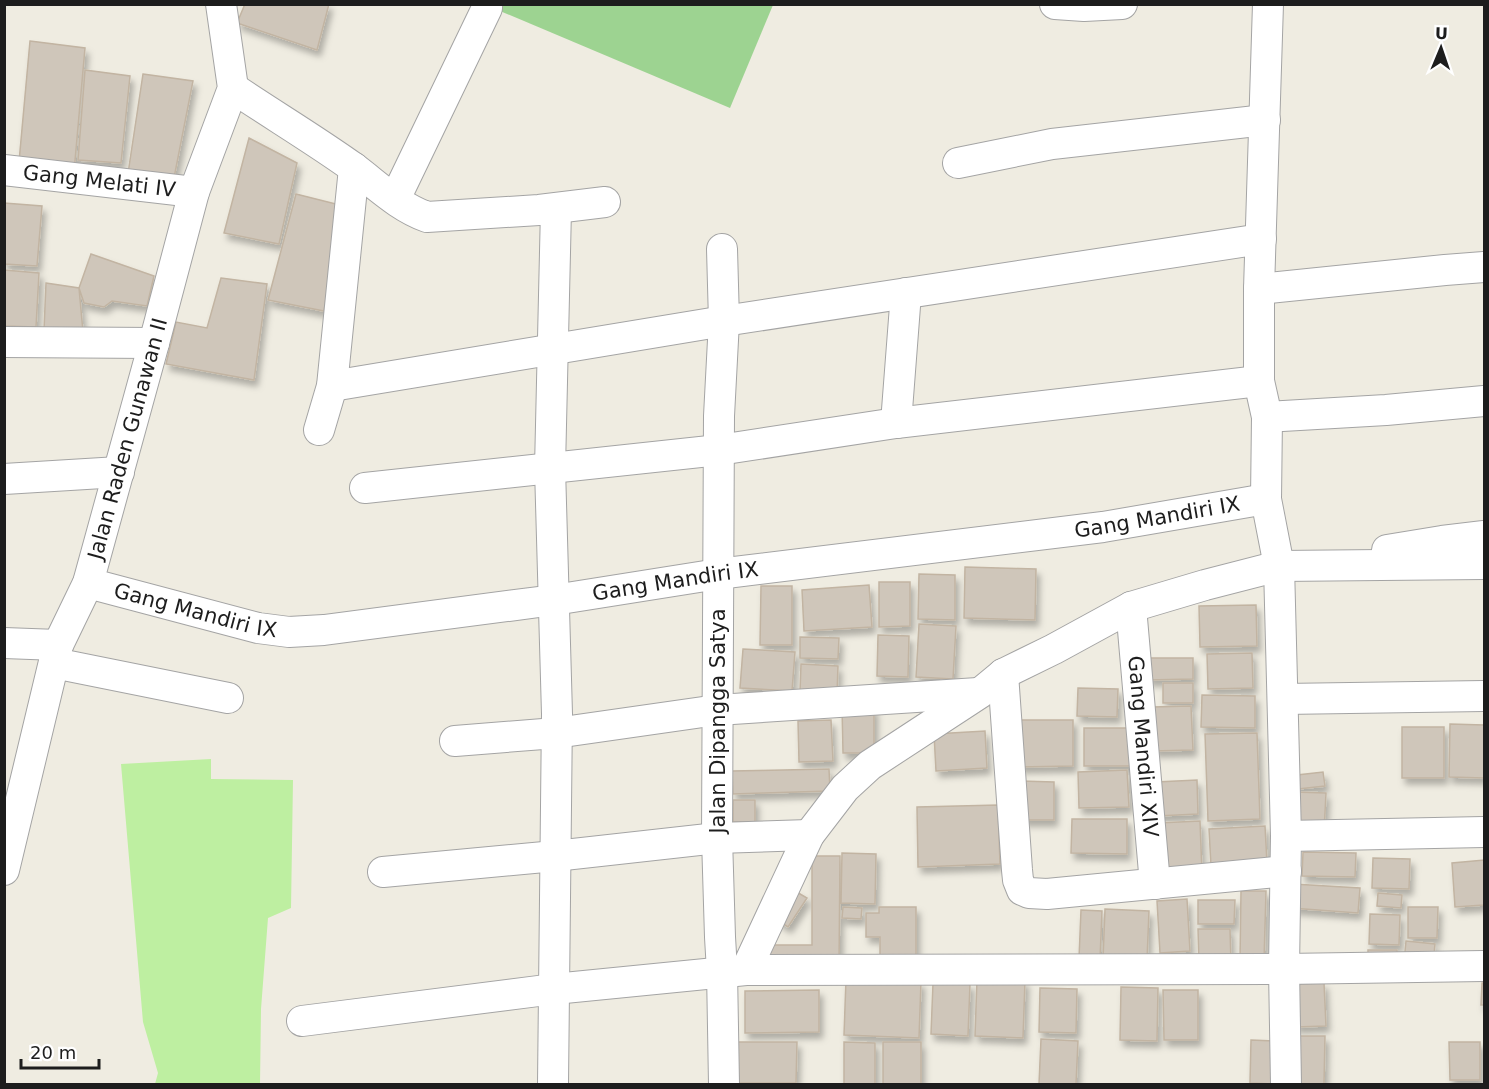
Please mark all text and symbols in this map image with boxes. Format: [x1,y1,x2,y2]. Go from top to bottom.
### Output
north arrow [1411,18,1471,78]
text: U [1435,24,1448,43]
street label: Gang Melati IV [22,160,178,202]
street label: Jalan Raden Gunawan II [83,315,172,564]
street label: Gang Mandiri IX [1073,492,1242,542]
street label: Gang Mandiri IX [591,557,760,606]
street label: Gang Mandiri IX [111,578,278,642]
street label: Jalan Dipangga Satya [706,608,730,836]
street label: Gang Mandiri XIV [1123,655,1163,839]
scale bar [21,1032,99,1070]
text: 20 m [30,1042,76,1063]

